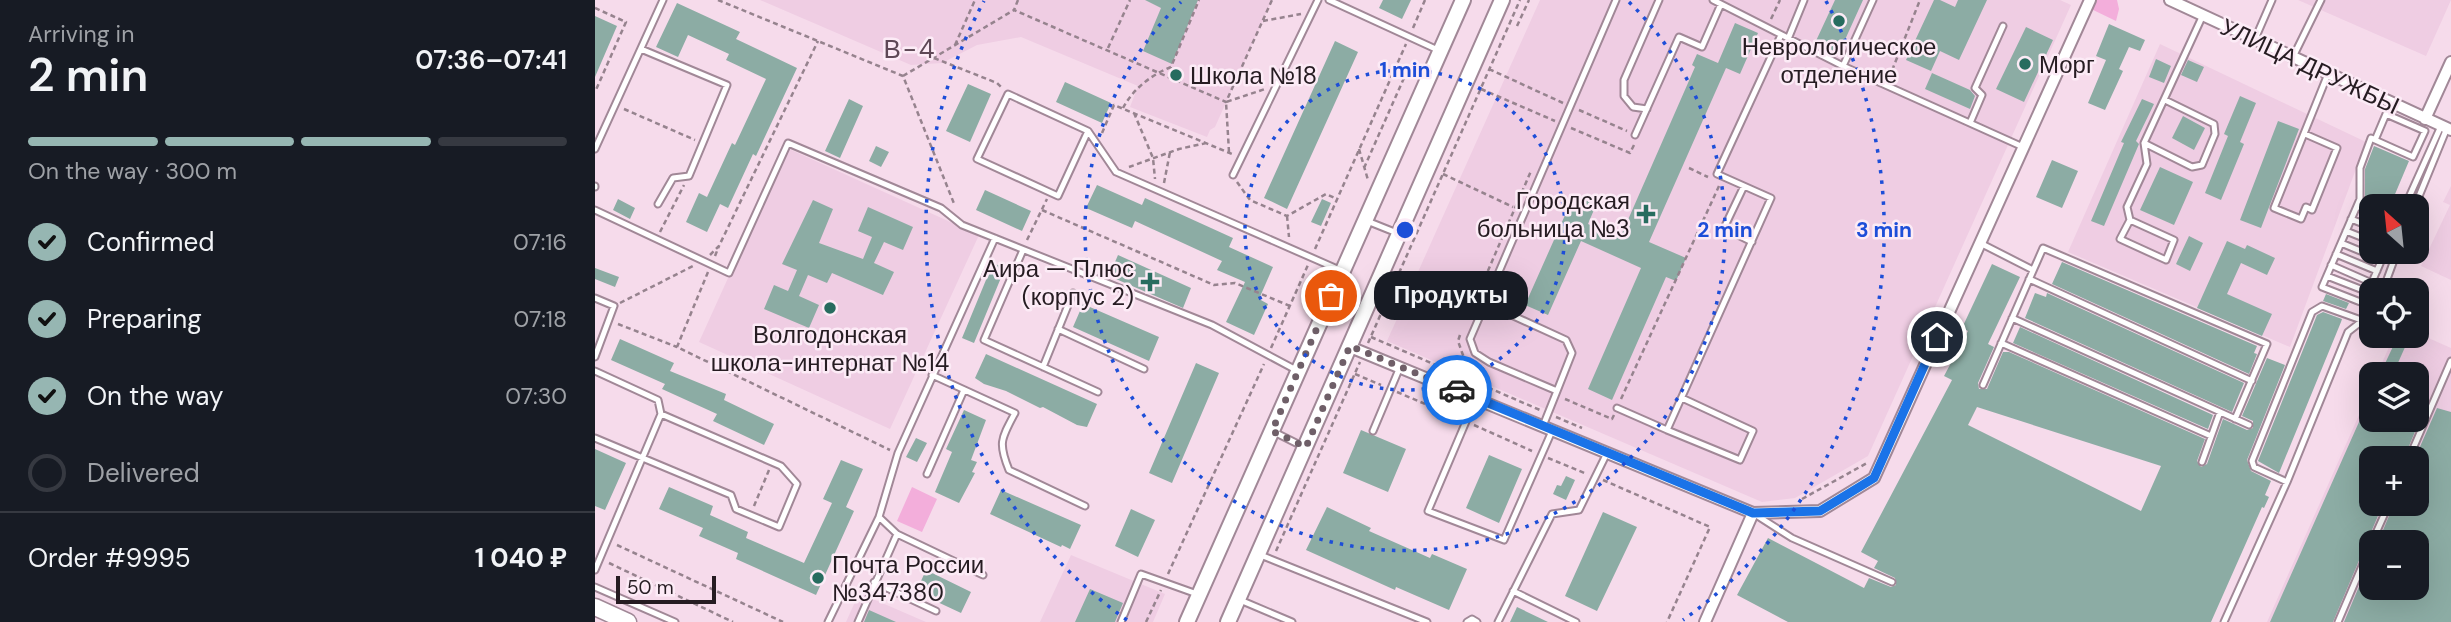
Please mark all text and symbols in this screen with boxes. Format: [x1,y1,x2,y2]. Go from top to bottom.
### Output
street label: УЛИЦА ДРУЖБЫ [2216,11,2404,121]
marker: Неврологическое отделение [1831,13,1847,29]
text: Arriving in [28,19,134,49]
place label: Неврологическое отделение [1742,31,1936,90]
district label: В-4 [883,32,937,66]
text: 07:36–07:41 [415,43,567,77]
text: 2 min [28,45,148,105]
place label: Морг [2039,49,2095,80]
text: 1 min [1379,56,1431,84]
marker: Морг [2017,56,2033,72]
place label: Школа №18 [1190,60,1317,91]
marker: Школа №18 [1168,67,1184,83]
text: On the way · 300 m [28,156,237,186]
place label: Городская больница №3 [1477,185,1630,244]
north arrow [2359,194,2429,264]
map controls [2359,194,2429,600]
marker: Городская больница №3 [1636,204,1656,224]
text: 2 min [1697,216,1753,244]
text: 3 min [1856,216,1912,244]
centre of rings [1393,218,1417,242]
icon: check [28,223,66,261]
text: Confirmed [87,225,214,259]
text: 07:16 [513,227,567,257]
place label: Аира — Плюс (корпус 2) [983,253,1134,312]
pin [1301,266,1361,326]
marker: Аира — Плюс (корпус 2) [1140,272,1160,292]
callout: Продукты [1373,272,1527,320]
icon: bag [1312,277,1350,315]
button: locate [2359,278,2429,348]
text: Продукты [1394,280,1508,310]
icon: check [28,300,66,338]
marker: Волгодонская школа-интернат №14 [822,300,838,316]
text: Preparing [87,302,202,336]
text: 07:18 [514,304,567,334]
pin [1907,307,1967,367]
icon: home [1918,318,1956,356]
place label: Волгодонская школа-интернат №14 [711,319,949,378]
courier [1422,355,1492,425]
button: layers [2359,362,2429,432]
icon: car [1438,371,1476,409]
icon: check [28,377,66,415]
text: On the way [87,379,223,413]
text: 07:30 [505,381,567,411]
button: + [2359,446,2429,516]
text: Delivered [87,456,200,490]
button: − [2359,530,2429,600]
text: Order #9995 [28,541,191,575]
text: 1 040 ₽ [475,541,567,575]
place label: Почта России №347380 [832,549,984,608]
marker: Почта России №347380 [810,570,826,586]
scale bar [616,573,716,605]
text: 50 m [627,575,674,600]

